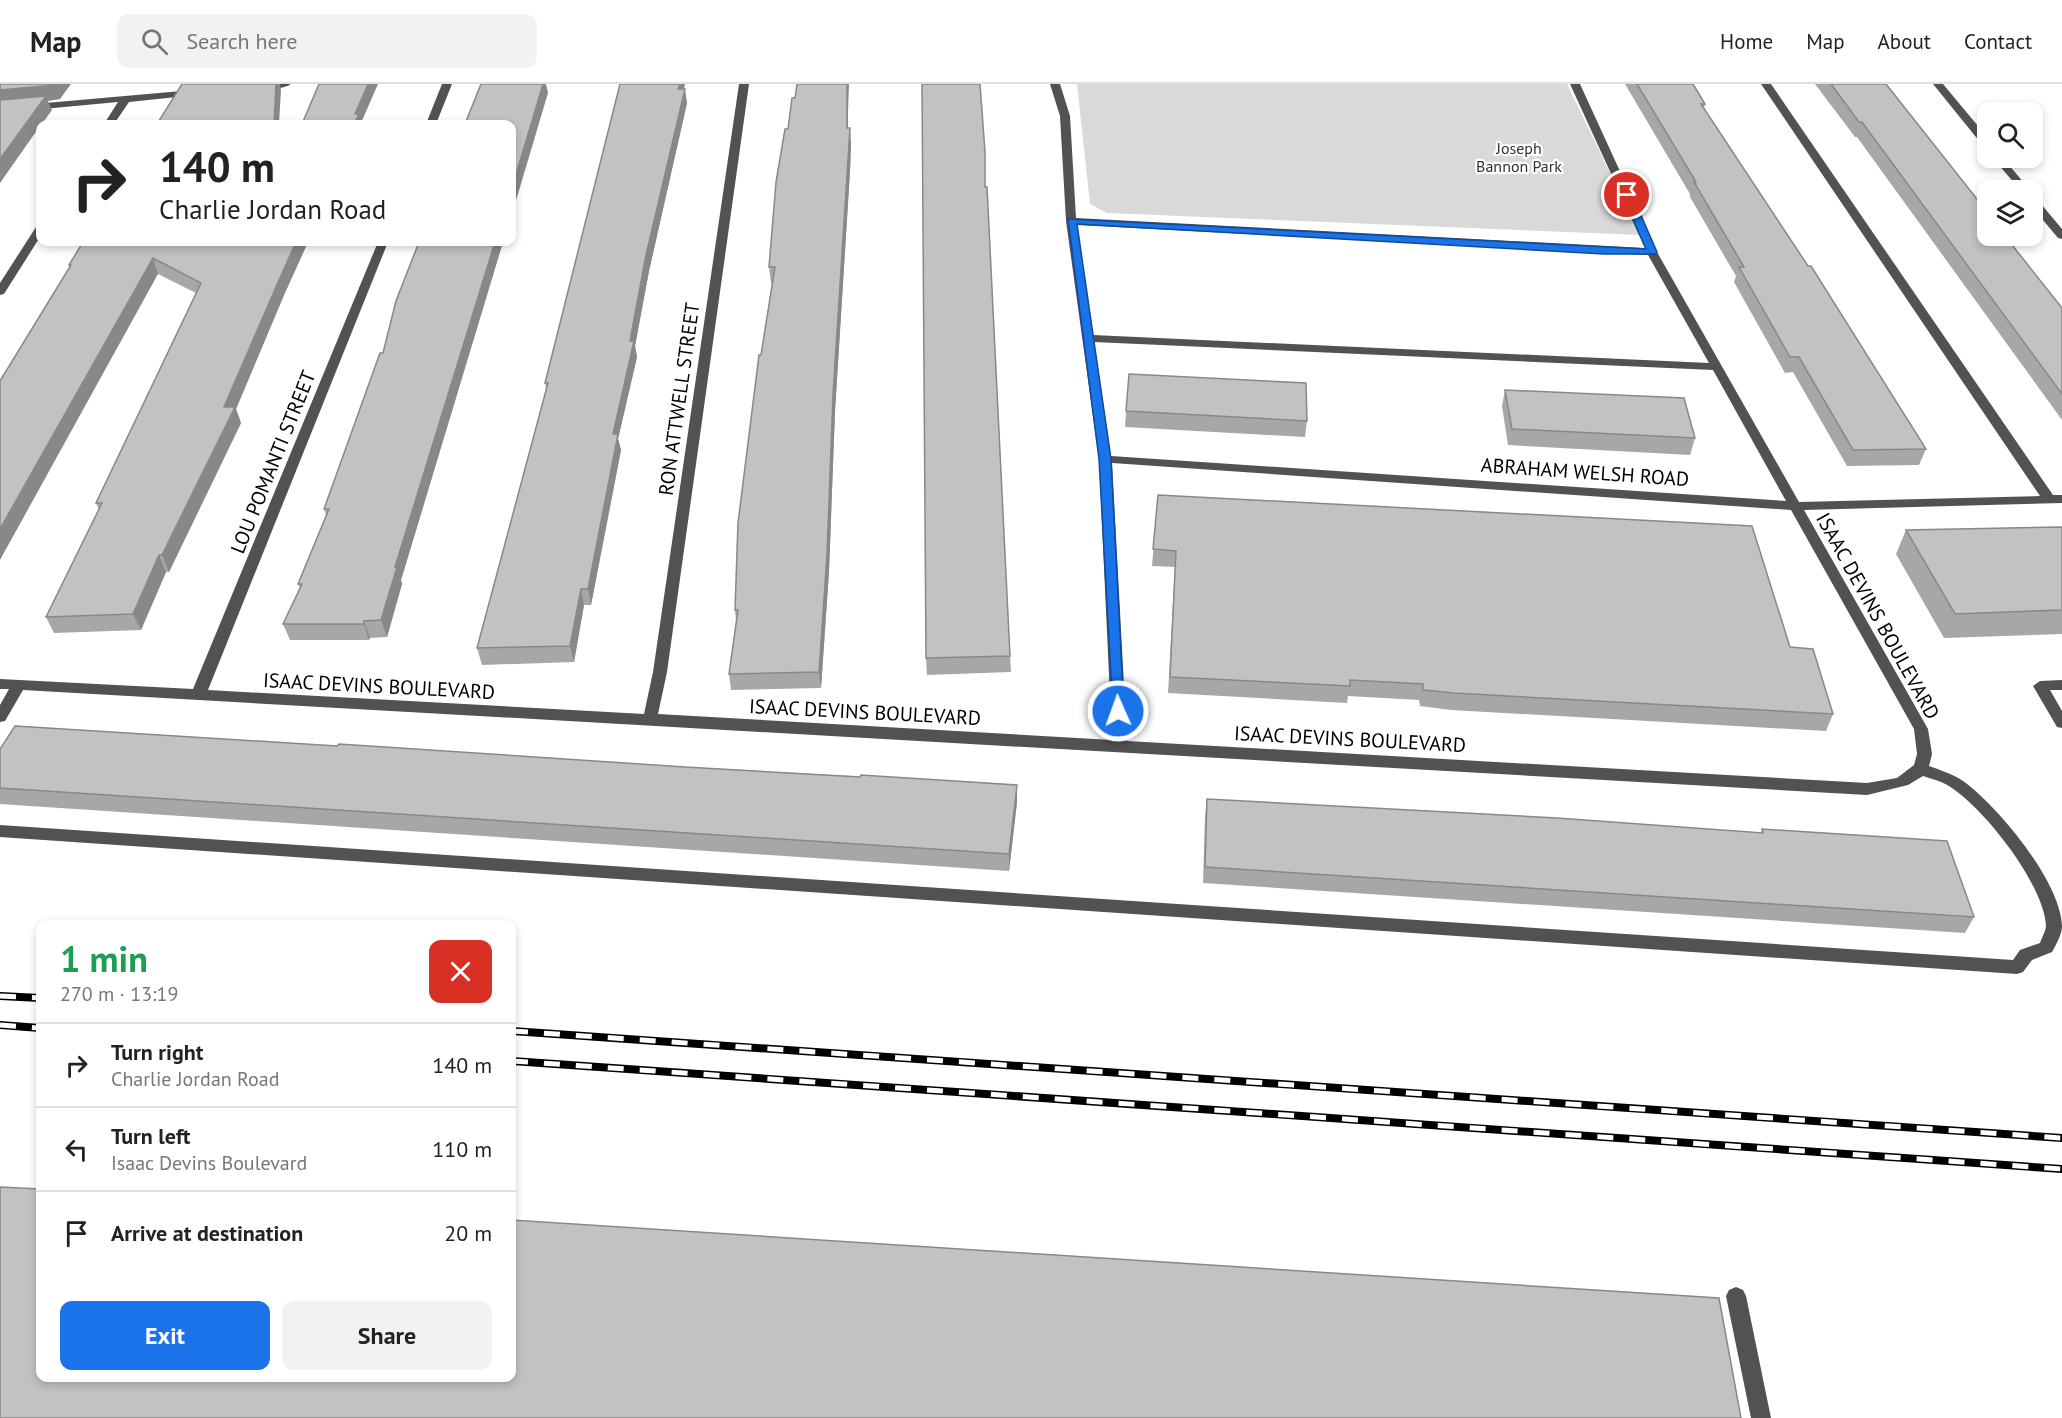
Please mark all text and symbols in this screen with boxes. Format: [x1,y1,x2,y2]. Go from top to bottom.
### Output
search box [117,14,537,68]
text: Map [30,23,81,60]
icon: search [138,25,171,58]
text: Search here [186,27,297,55]
text: Home [1720,28,1773,55]
text: Map [1806,28,1845,55]
text: About [1878,28,1931,55]
text: Contact [1964,28,2032,55]
map controls [1977,102,2043,246]
button: search [1977,102,2043,168]
park label: Joseph Bannon Park [1476,138,1562,176]
text: 140 m [159,139,275,194]
icon: right [60,144,138,222]
pin [1601,169,1652,220]
icon: arrive [1610,178,1643,211]
button: layers [1977,180,2043,246]
text: Charlie Jordan Road [159,192,386,226]
street label: RON ATTWELL STREET [653,301,705,497]
street label: LOU POMANTI STREET [224,367,322,557]
street label: ABRAHAM WELSH ROAD [1480,452,1690,492]
street label: ISAAC DEVINS BOULEVARD [1810,508,1946,724]
street label: ISAAC DEVINS BOULEVARD [262,667,496,705]
position arrow [1086,679,1150,743]
street label: ISAAC DEVINS BOULEVARD [748,693,982,731]
street label: ISAAC DEVINS BOULEVARD [1233,720,1467,758]
text: 1 min [60,935,148,982]
button: close [429,940,492,1003]
text: 270 m · 13:19 [60,981,178,1007]
text: Turn right [111,1038,203,1066]
icon: right [60,1049,93,1082]
text: 140 m [432,1051,492,1079]
text: Charlie Jordan Road [111,1066,279,1092]
text: Turn left [111,1122,191,1150]
icon: left [60,1133,93,1166]
text: 110 m [432,1135,492,1163]
text: Isaac Devins Boulevard [111,1150,307,1176]
icon: arrive [60,1217,93,1250]
text: Arrive at destination [111,1219,303,1247]
text: 20 m [444,1219,492,1247]
button: Exit [60,1301,270,1370]
button: Share [282,1301,492,1370]

